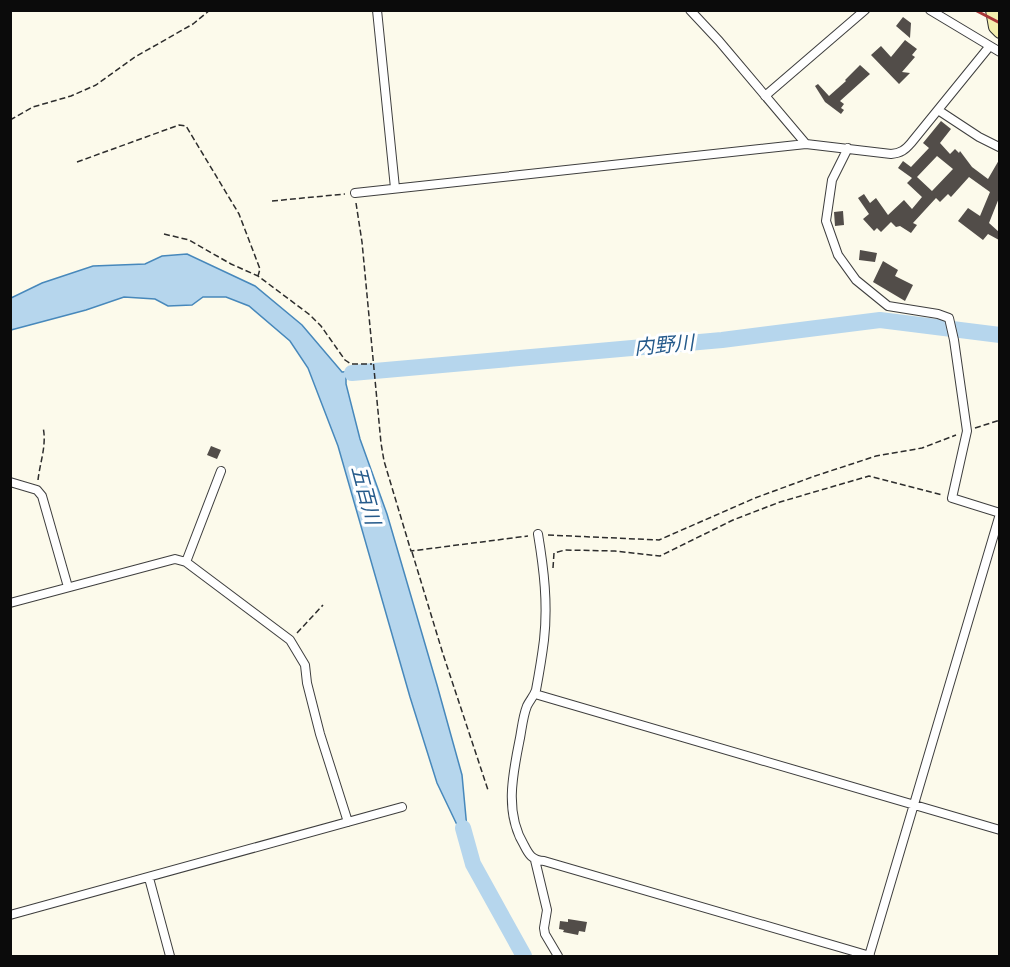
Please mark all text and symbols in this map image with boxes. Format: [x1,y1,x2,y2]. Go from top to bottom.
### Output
water label: 内野川 [633,329,697,360]
water label: 五百川 [347,463,387,529]

